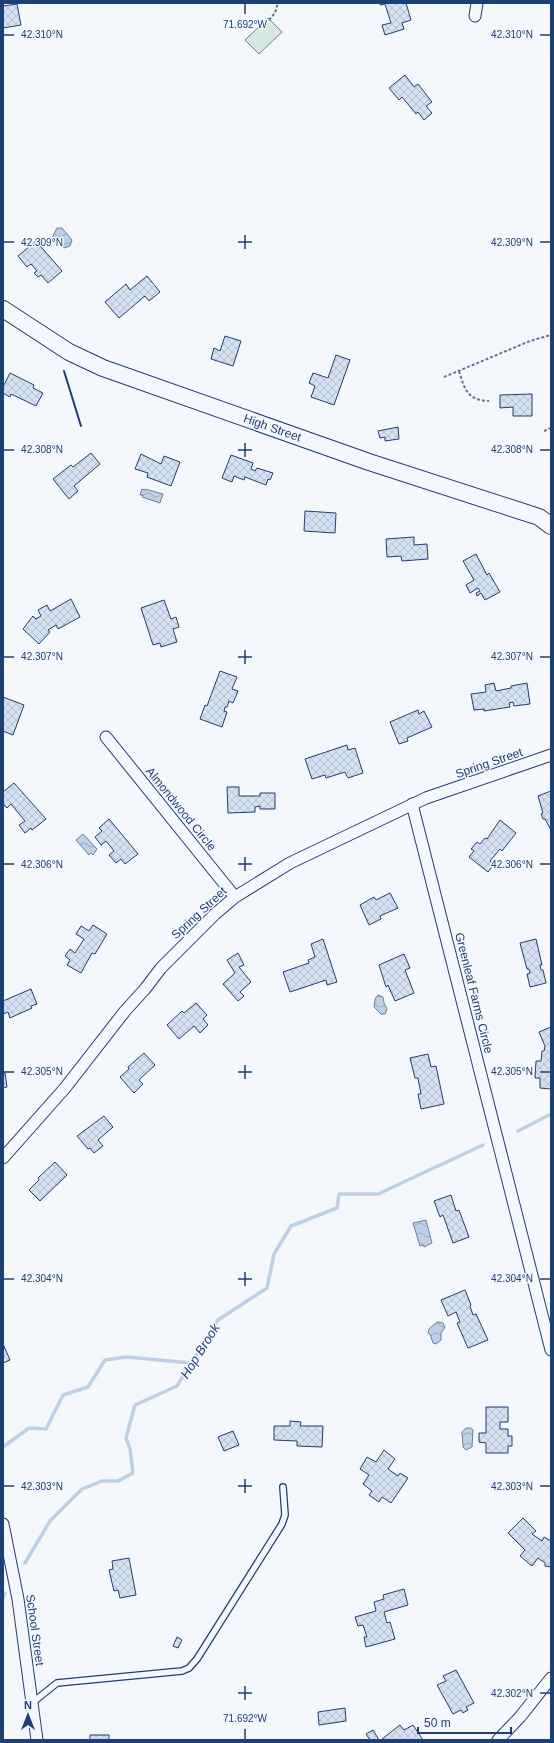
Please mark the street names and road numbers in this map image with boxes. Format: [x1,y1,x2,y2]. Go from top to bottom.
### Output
street label: High Street [242,411,304,445]
street label: Spring Street [454,745,525,781]
street label: Almondwood Circle [143,764,219,854]
street label: Spring Street [169,884,230,942]
street label: Greenleaf Farms Circle [452,931,496,1055]
street label: School Street [23,1593,47,1667]

